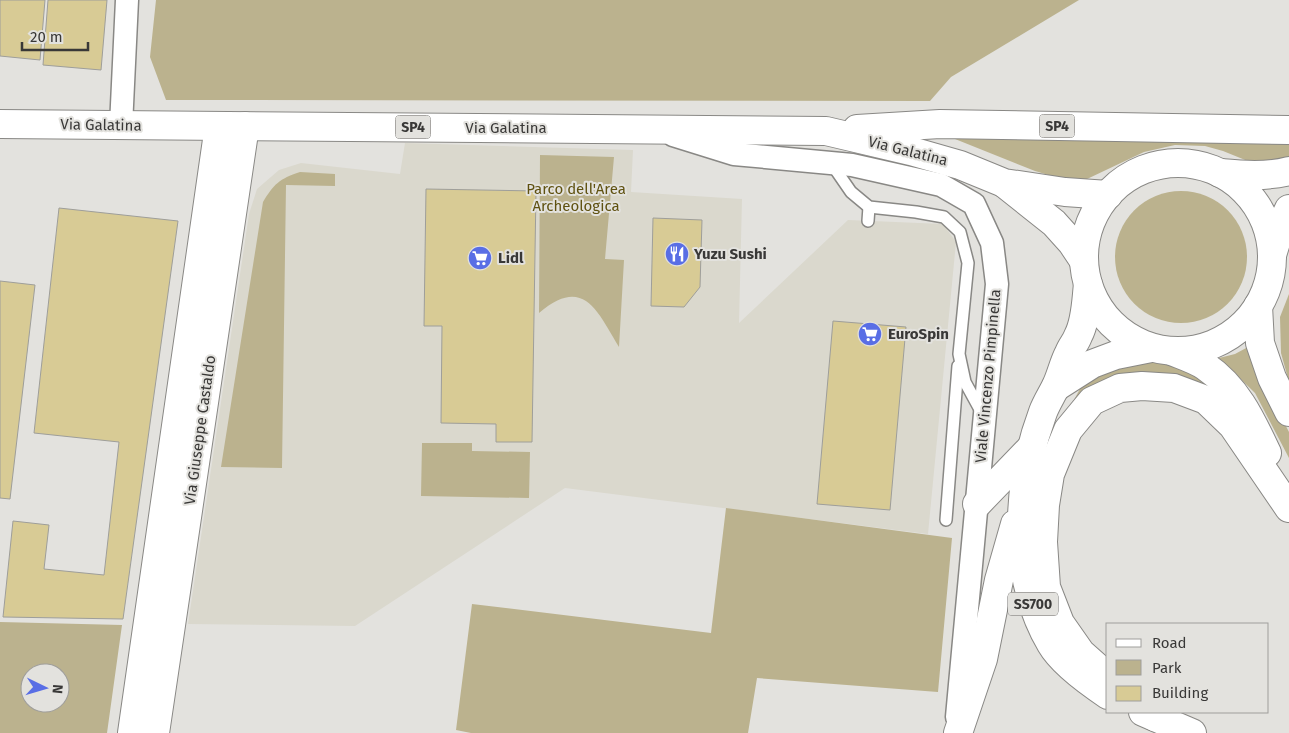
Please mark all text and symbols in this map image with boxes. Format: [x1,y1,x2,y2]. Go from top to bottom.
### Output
scale bar [22,20,89,52]
text: 20 m [30,28,63,46]
road number: SP4 [1040,114,1074,138]
street label: Via Galatina [60,115,142,135]
road number: SP4 [396,115,430,138]
street label: Via Galatina [465,119,547,137]
street label: Via Galatina [866,132,950,170]
park label: Parco dell'Area Archeologica [526,180,626,215]
restaurant icon: Yuzu Sushi [664,241,690,267]
supermarket icon: Lidl [467,245,493,271]
place label: Yuzu Sushi [693,245,767,263]
place label: Lidl [498,249,524,267]
street label: Viale Vincenzo Pimpinella [971,288,1005,464]
supermarket icon: EuroSpin [857,321,883,347]
place label: EuroSpin [888,325,949,343]
street label: Via Giuseppe Castaldo [181,354,219,506]
road number: SS700 [1008,592,1058,616]
legend [1106,623,1269,713]
text: Road [1152,634,1187,652]
text: Park [1152,659,1182,677]
north arrow [20,663,70,713]
text: N [49,684,66,694]
text: Building [1152,684,1208,702]

